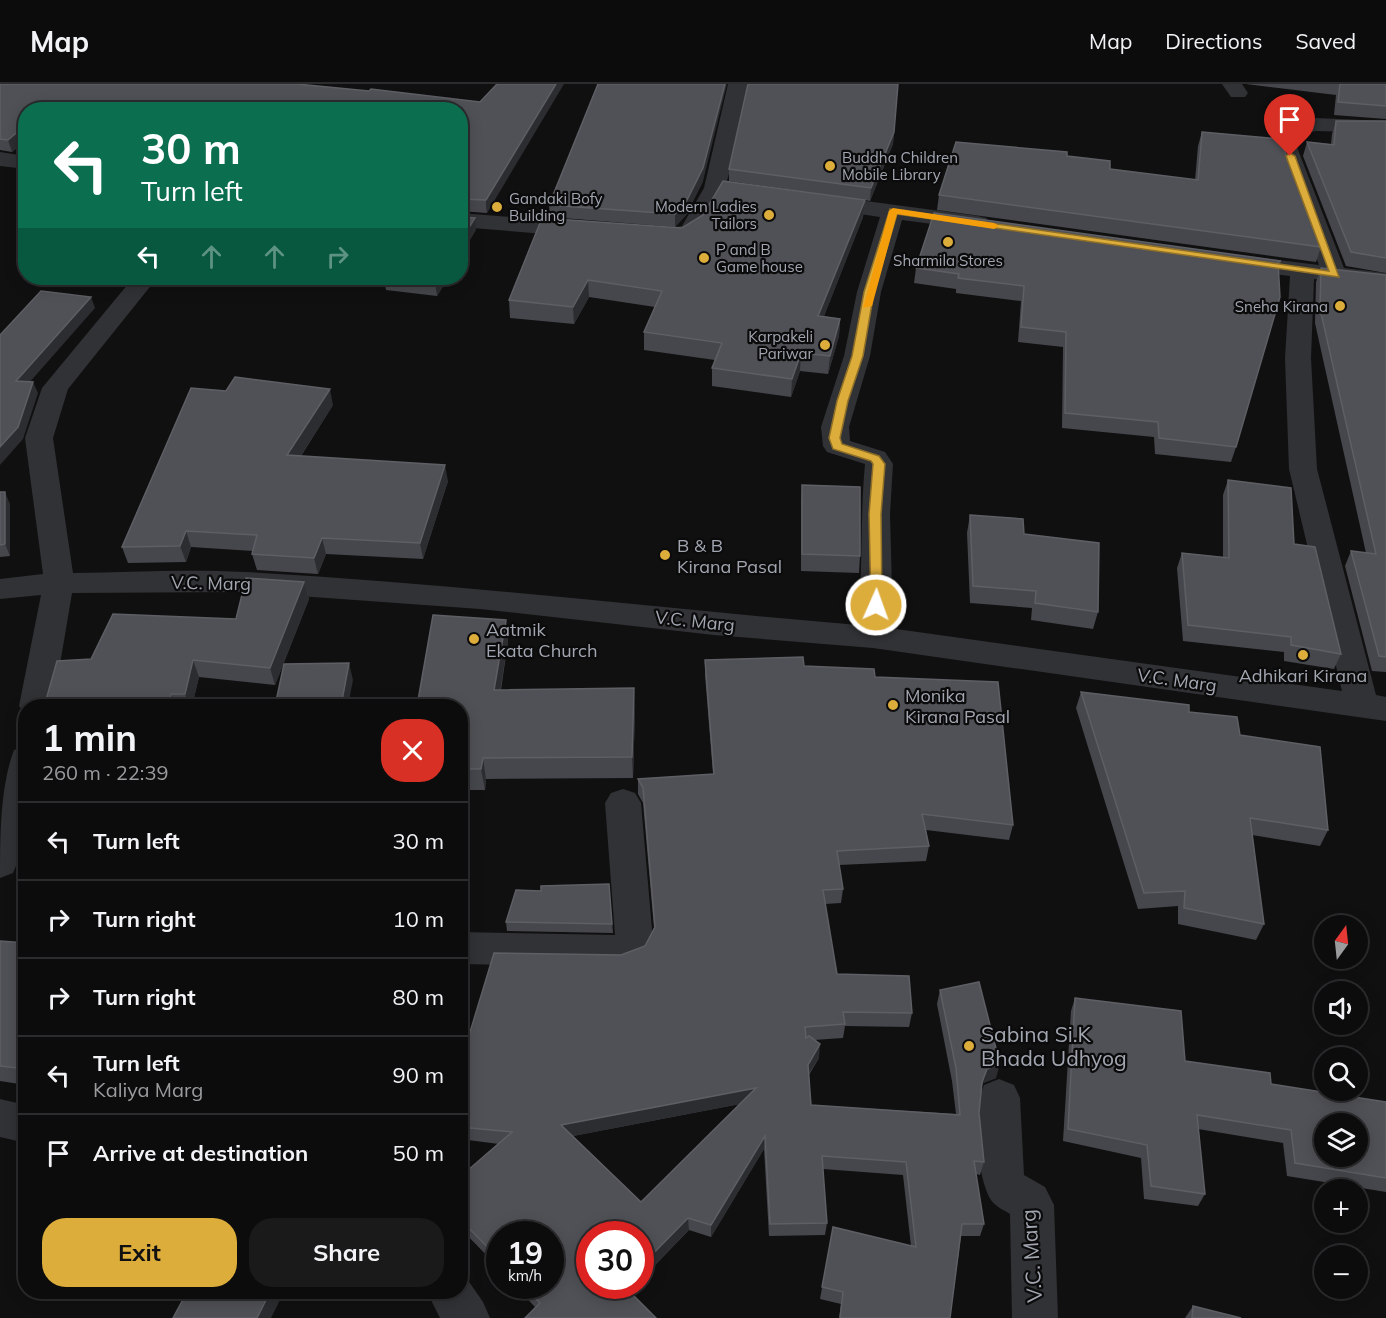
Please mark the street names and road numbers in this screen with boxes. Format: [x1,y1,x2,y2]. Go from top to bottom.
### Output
street label: V.C. Marg [171,571,251,595]
street label: V.C. Marg [654,605,736,637]
street label: V.C. Marg [1136,663,1218,697]
street label: V.C. Marg [1015,1209,1047,1303]

